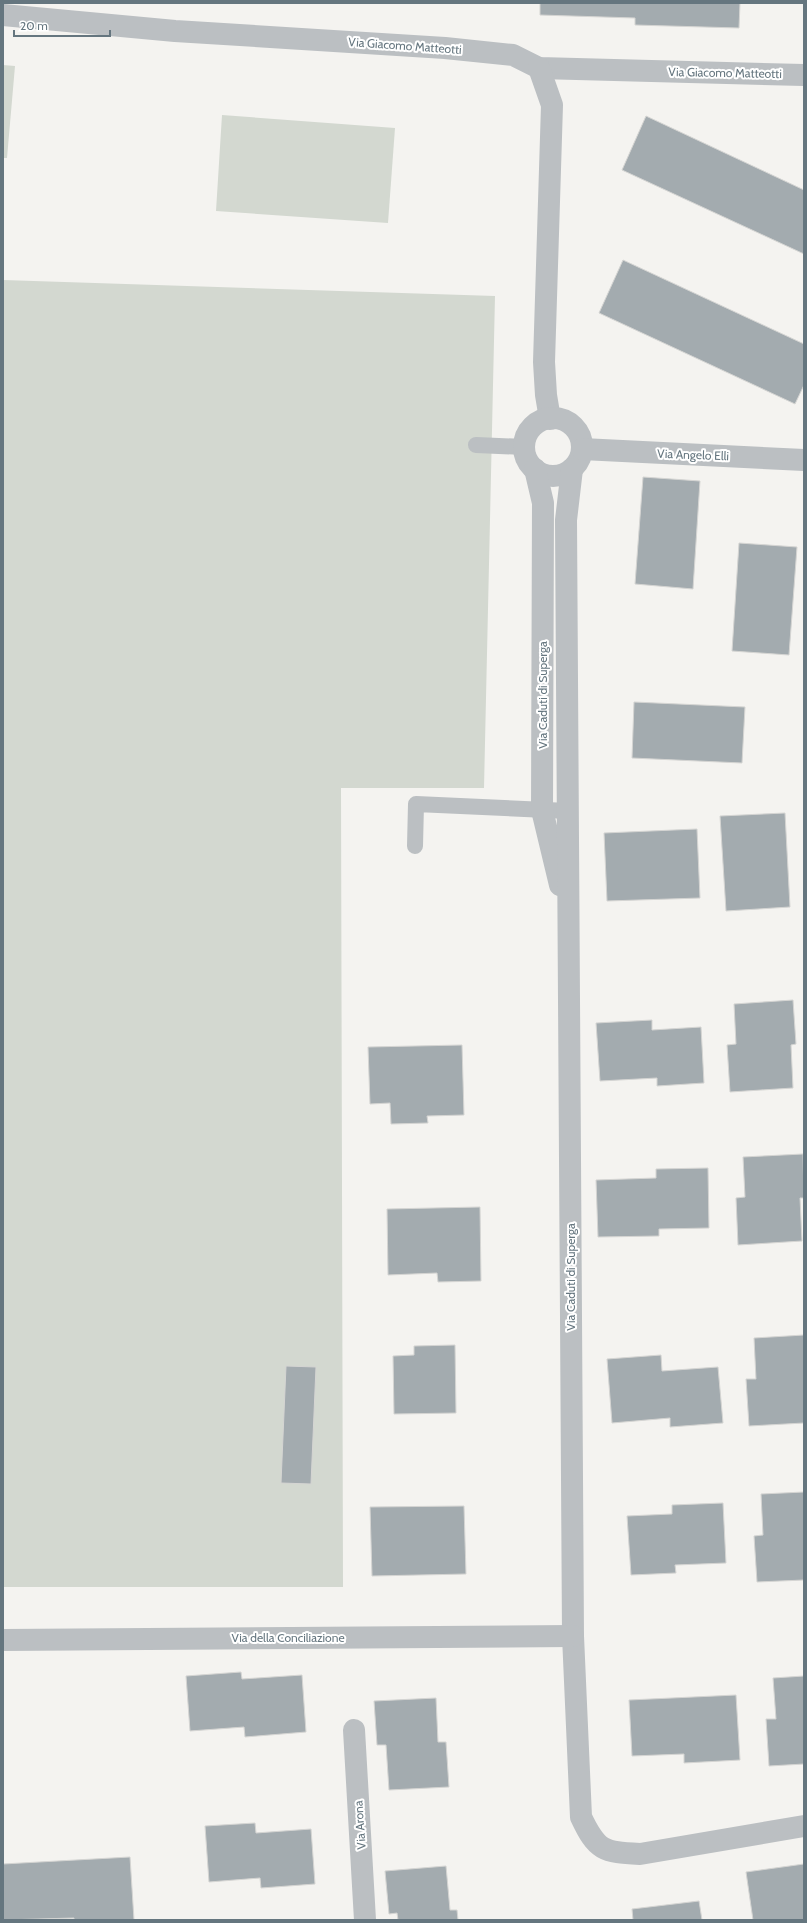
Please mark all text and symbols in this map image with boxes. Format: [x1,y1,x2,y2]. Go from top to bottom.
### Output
scale bar [14,12,110,38]
text: 20 m [20,18,48,33]
street label: Via Giacomo Matteotti [348,34,462,57]
street label: Via Giacomo Matteotti [668,64,782,81]
street label: Via Angelo Elli [657,446,729,463]
street label: Via Caduti di Superga [535,641,550,749]
street label: Via Caduti di Superga [563,1223,578,1331]
street label: Via della Conciliazione [231,1630,345,1645]
street label: Via Arona [350,1800,369,1850]

